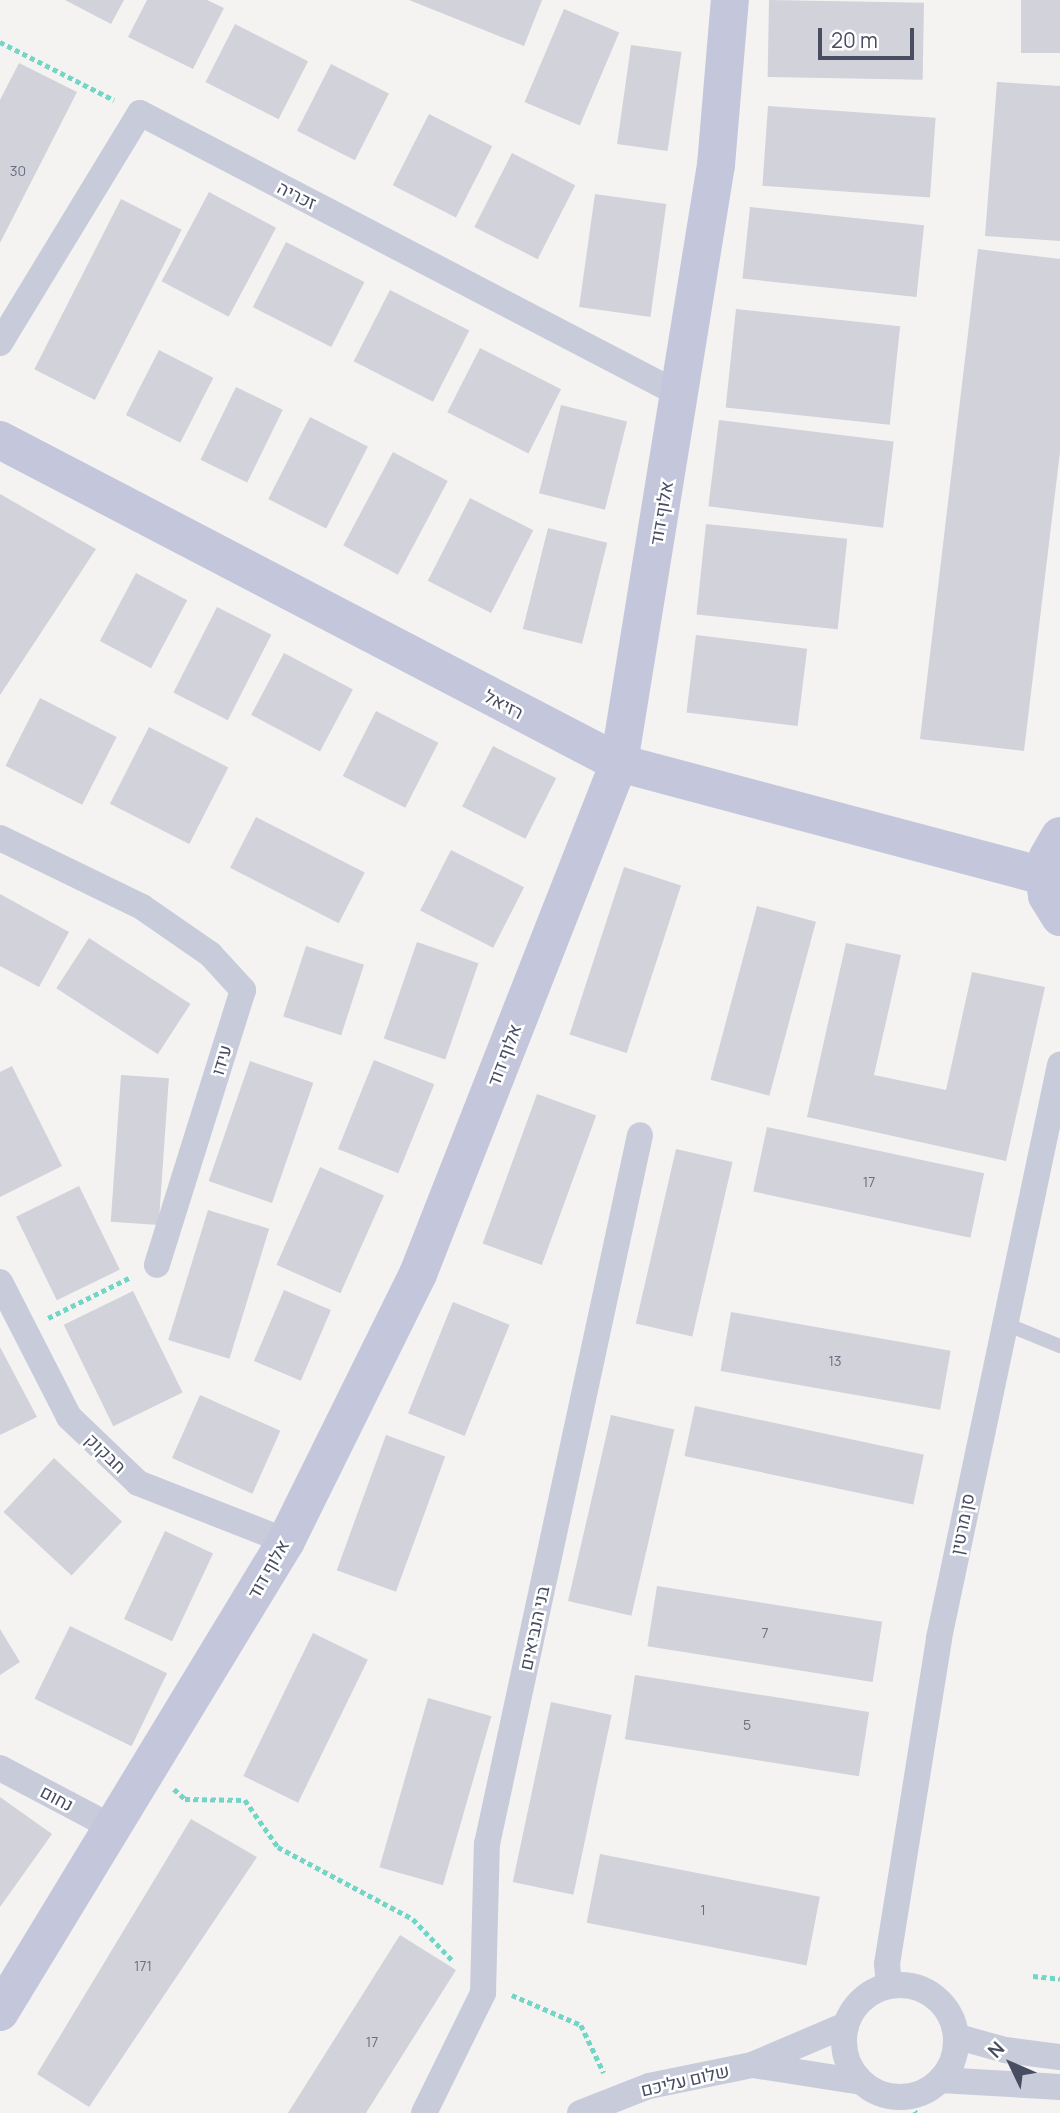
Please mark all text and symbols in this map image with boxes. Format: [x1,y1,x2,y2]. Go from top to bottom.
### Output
scale bar [822,14,918,58]
text: 20 m [831,26,878,54]
house number: 30 [10,163,26,179]
street label: זכריה [274,176,320,214]
street label: אלוף דוד [645,479,677,547]
street label: רזיאל [481,685,527,723]
street label: אלוף דוד [482,1021,526,1089]
street label: עידו [206,1042,236,1078]
house number: 17 [863,1174,875,1190]
house number: 13 [828,1353,842,1369]
street label: חבקוק [81,1429,131,1477]
street label: סן מרטין [945,1491,979,1557]
street label: אלוף דוד [243,1536,293,1602]
street label: בני הנביאים [515,1584,553,1672]
house number: 7 [761,1625,769,1641]
house number: 5 [743,1717,751,1733]
street label: נחום [37,1780,77,1816]
house number: 1 [700,1902,706,1918]
house number: 171 [134,1958,152,1974]
north arrow [976,2029,1046,2099]
house number: 17 [366,2034,378,2050]
text: N [982,2035,1010,2063]
street label: שלום עליכם [639,2059,731,2101]

